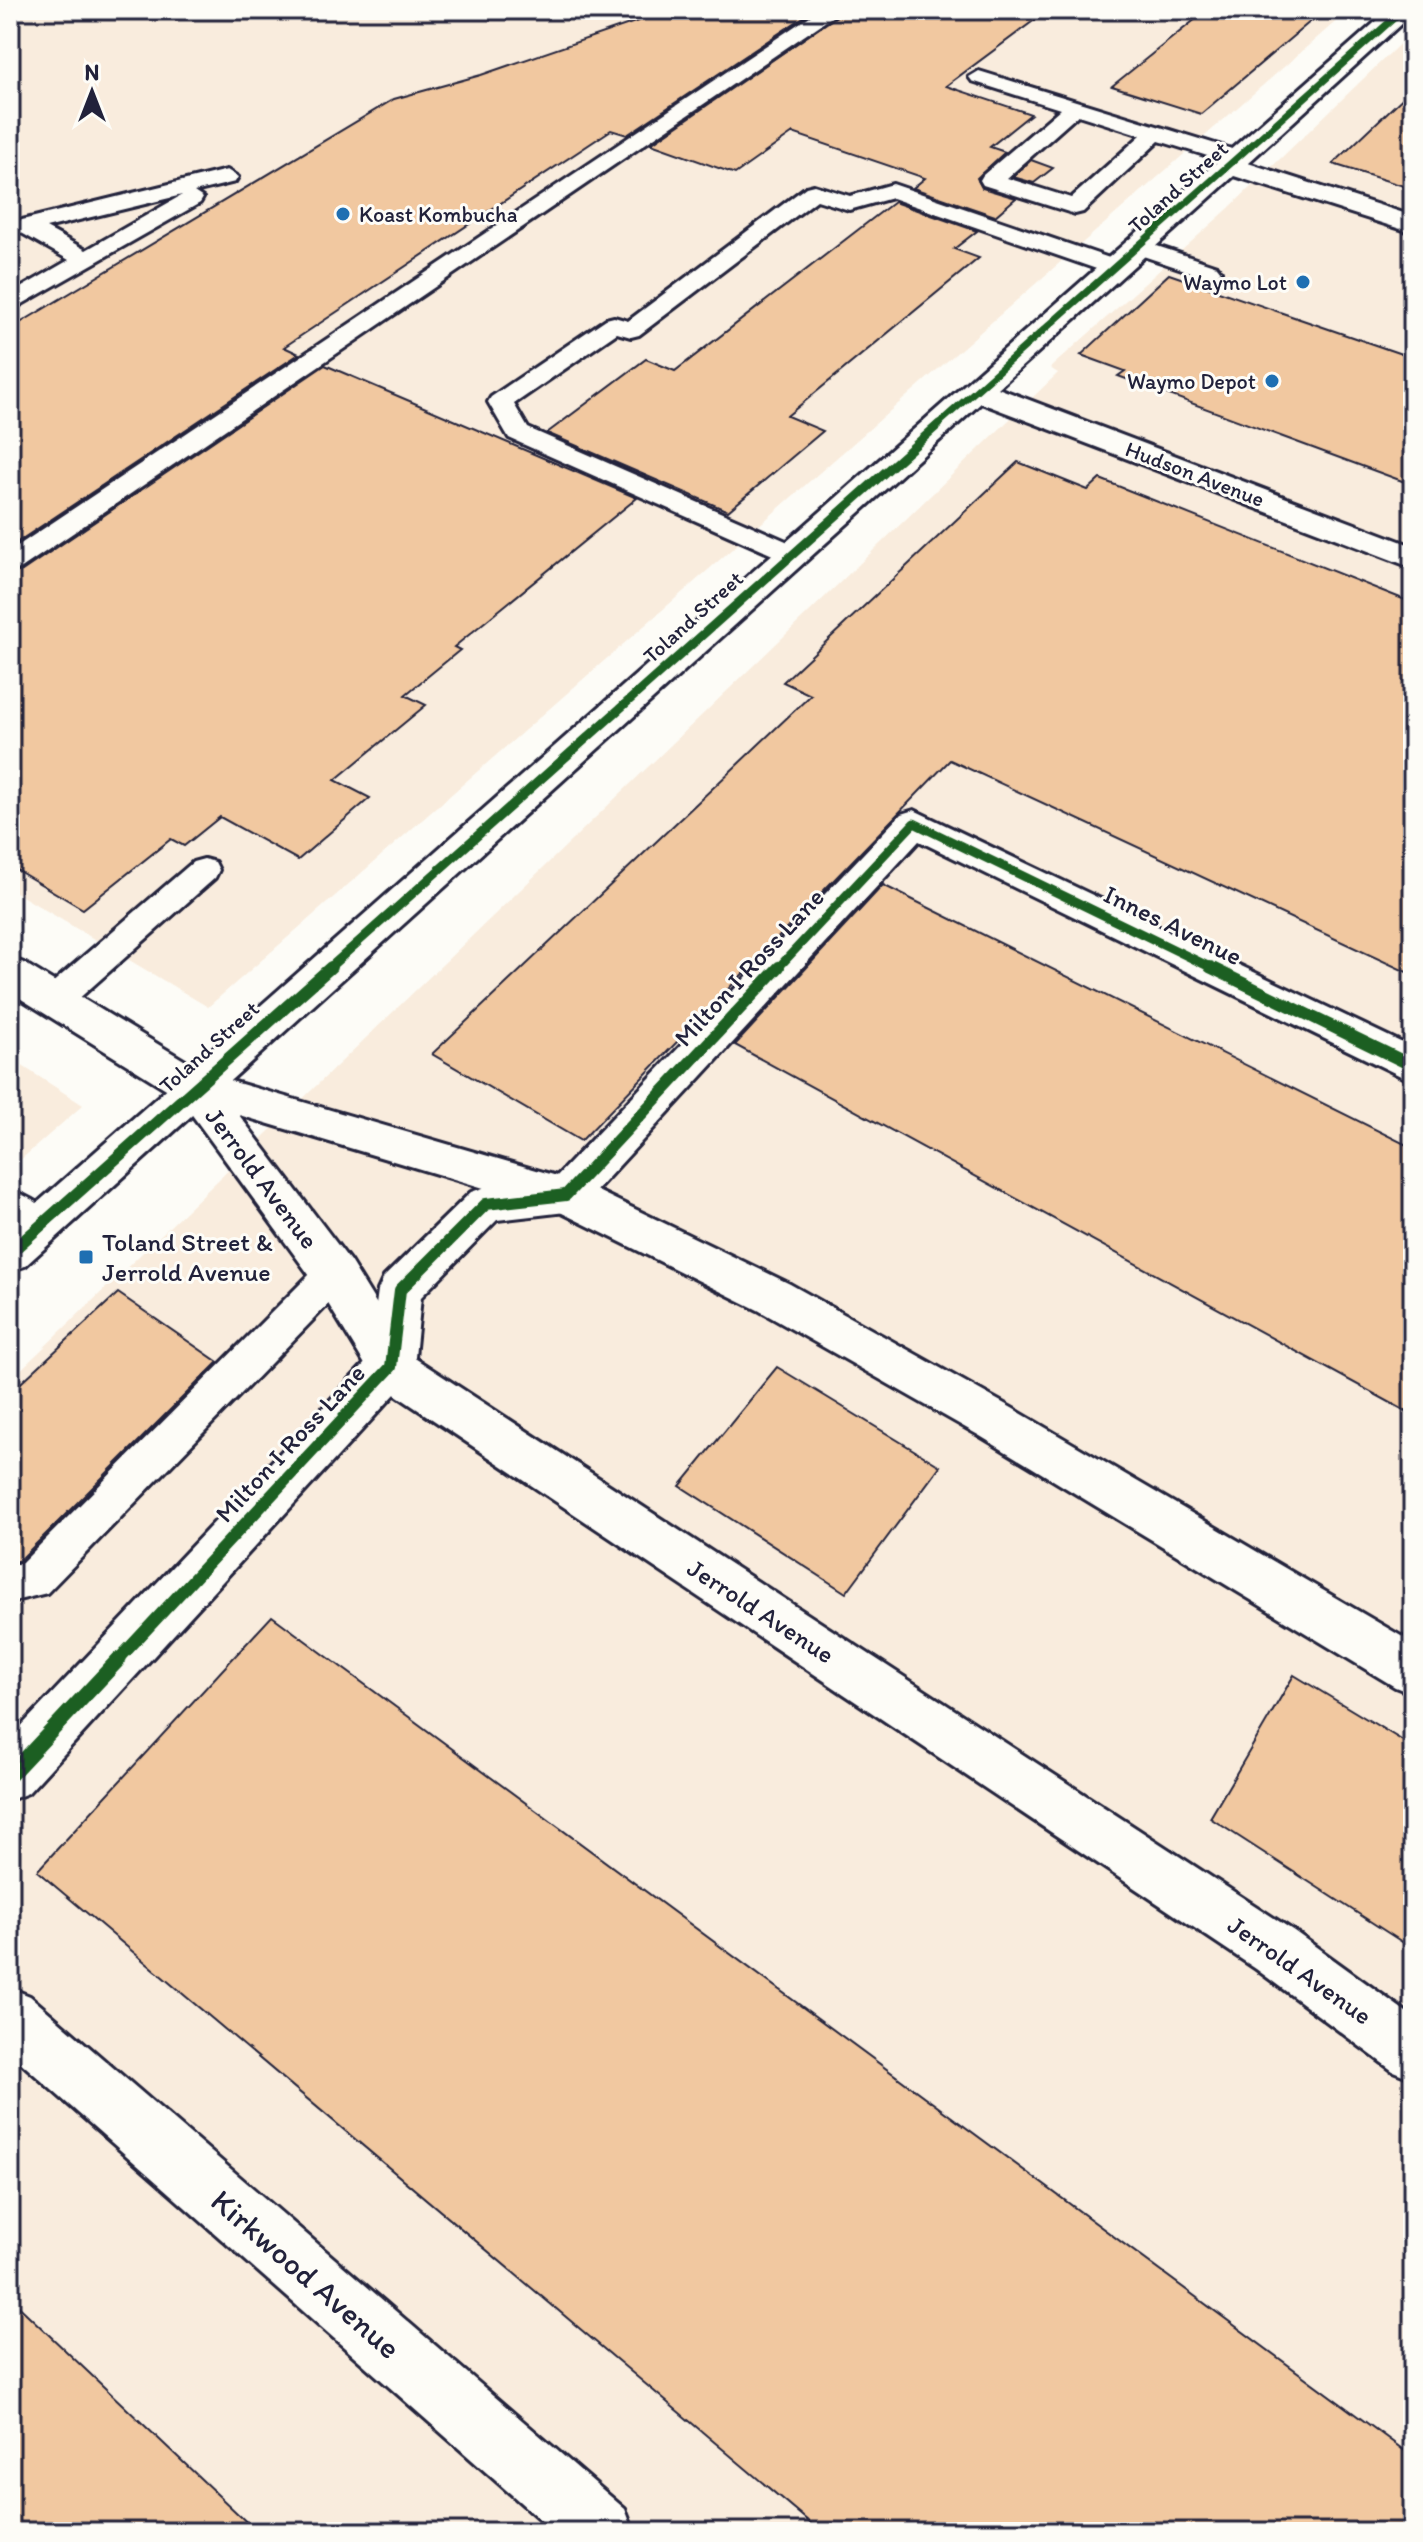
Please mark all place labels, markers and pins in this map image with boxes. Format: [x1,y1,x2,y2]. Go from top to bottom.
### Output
place label: Koast Kombucha [359,201,518,228]
marker: Koast Kombucha [334,205,352,223]
place label: Waymo Lot [1183,269,1287,296]
marker: Waymo Lot [1294,273,1312,291]
place label: Waymo Depot [1127,368,1256,395]
marker: Waymo Depot [1263,372,1281,390]
place label: Toland Street & Jerrold Avenue [102,1226,273,1288]
marker: Toland Street & Jerrold Avenue [77,1248,95,1266]

